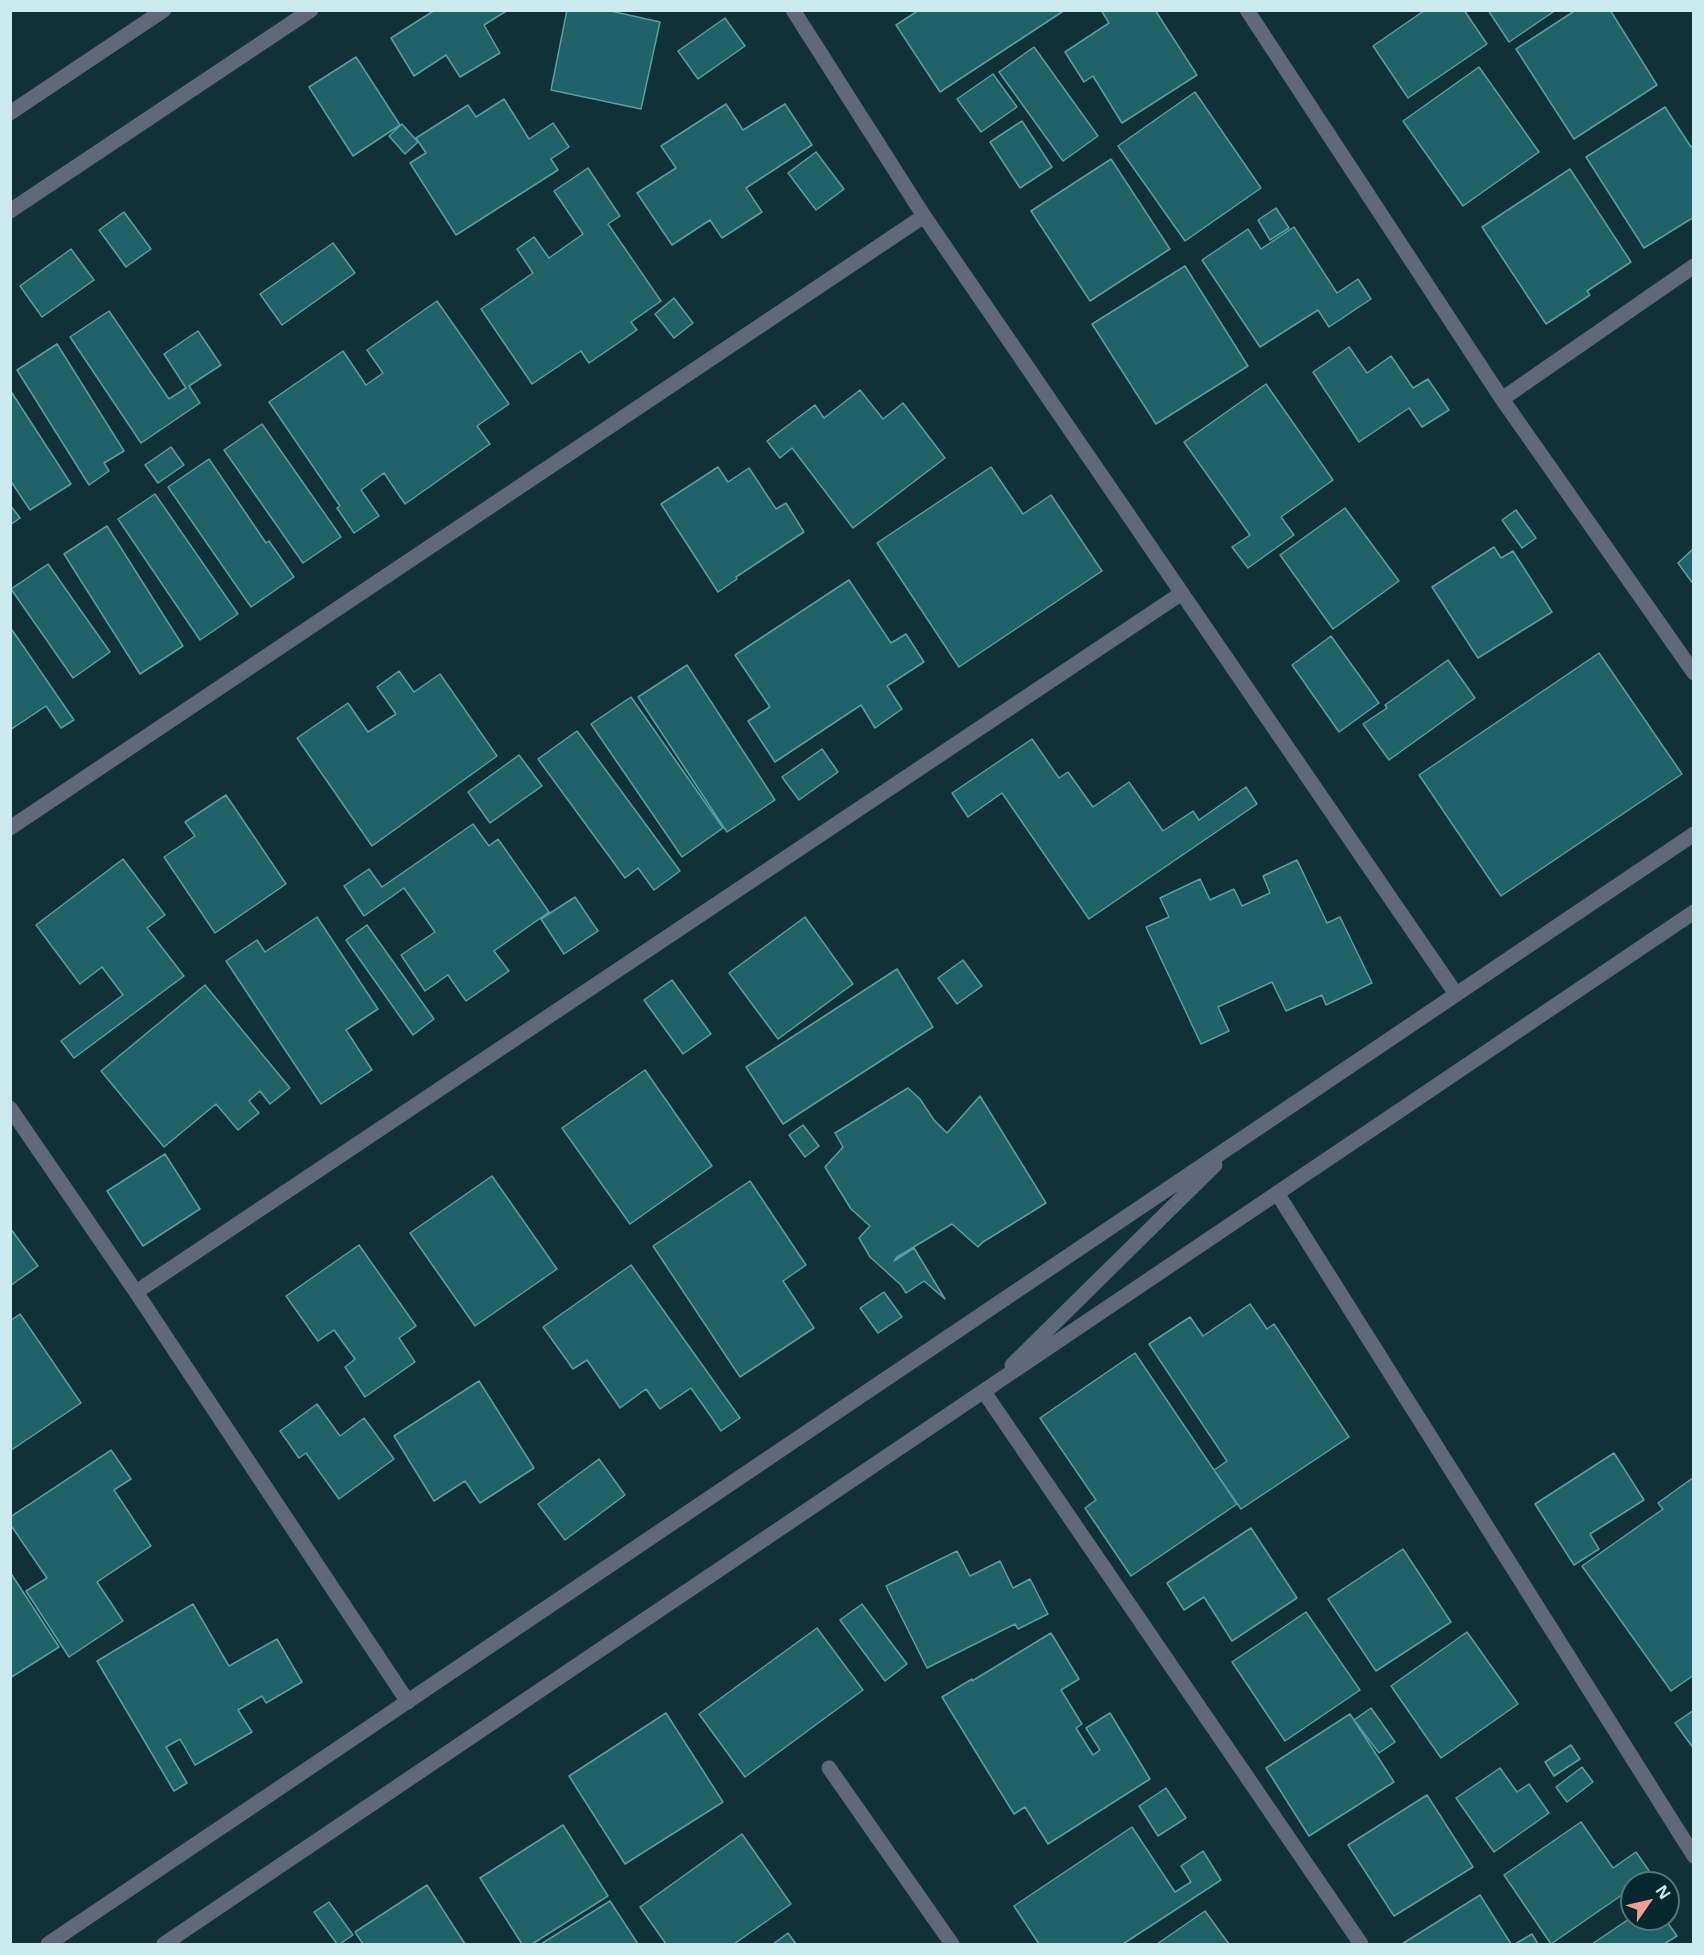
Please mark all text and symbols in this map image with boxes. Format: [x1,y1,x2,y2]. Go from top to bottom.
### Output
north arrow [1620,1871,1680,1931]
text: N [1651,1881,1676,1904]

